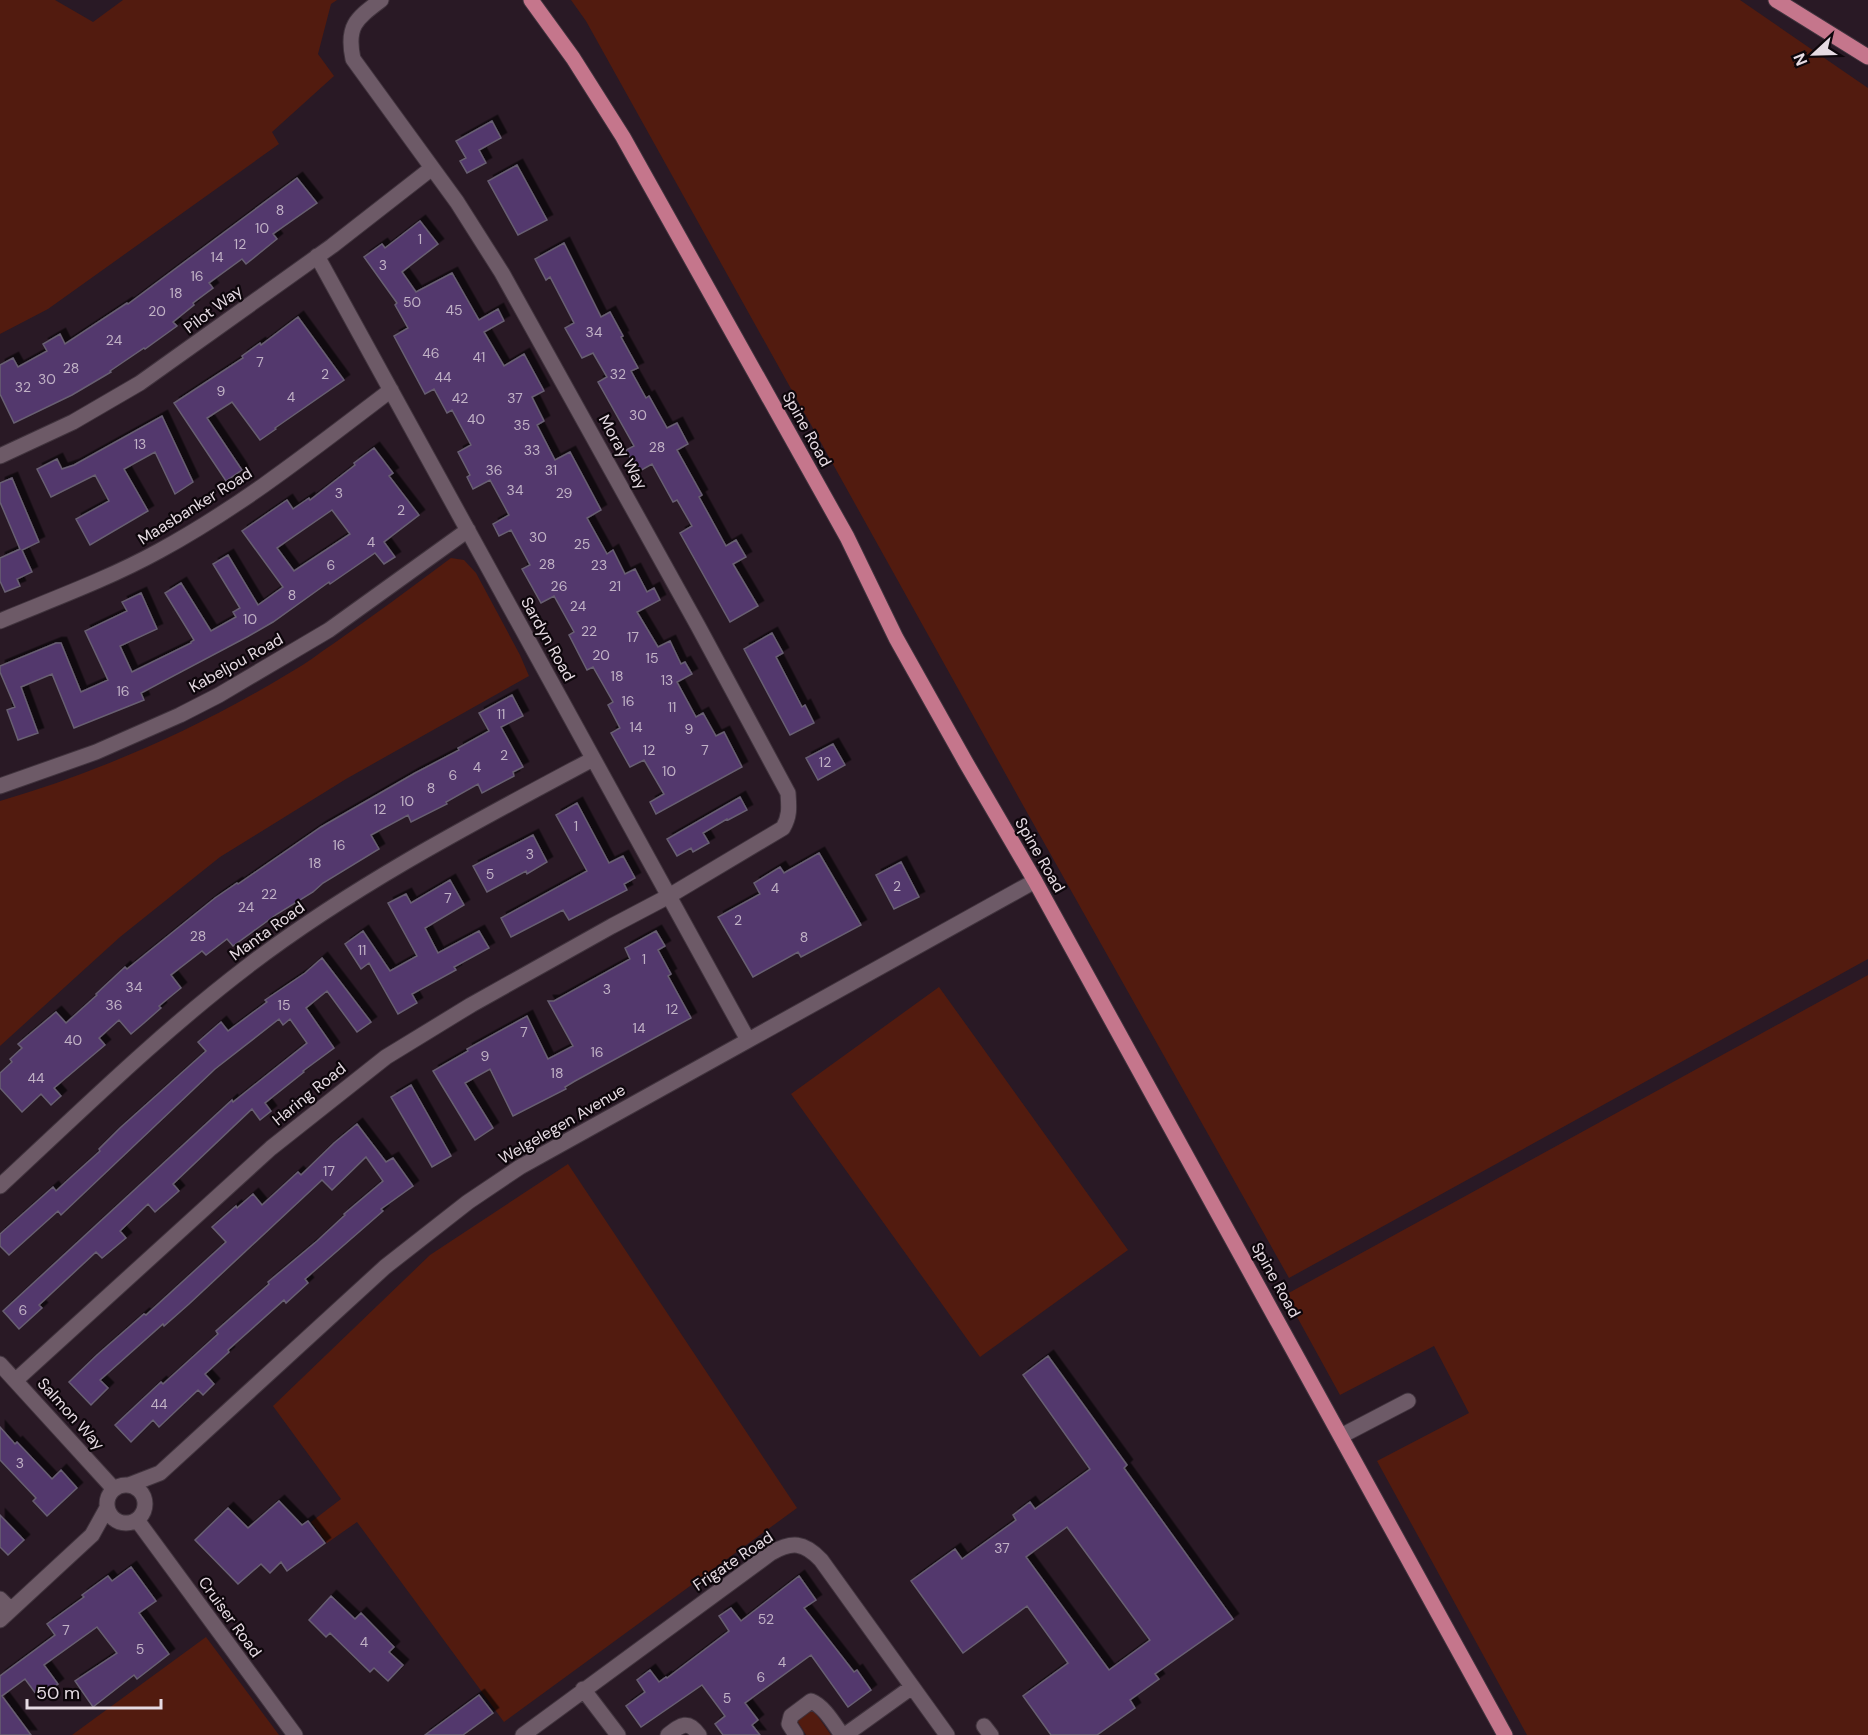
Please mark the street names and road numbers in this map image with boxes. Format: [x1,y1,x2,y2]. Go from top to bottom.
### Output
street label: Pilot Way [179,280,247,338]
street label: Spine Road [778,388,836,470]
street label: Moray Way [594,411,652,493]
street label: Maasbanker Road [134,462,256,550]
street label: Sardyn Road [516,593,580,685]
street label: Kabeljou Road [185,629,287,697]
street label: Spine Road [1010,814,1070,896]
street label: Manta Road [225,897,309,965]
street label: Haring Road [268,1058,350,1130]
street label: Welgelegen Avenue [495,1079,629,1169]
street label: Spine Road [1247,1239,1305,1321]
street label: Salmon Way [33,1373,109,1455]
street label: Frigate Road [689,1526,777,1596]
street label: Cruiser Road [194,1572,266,1662]

